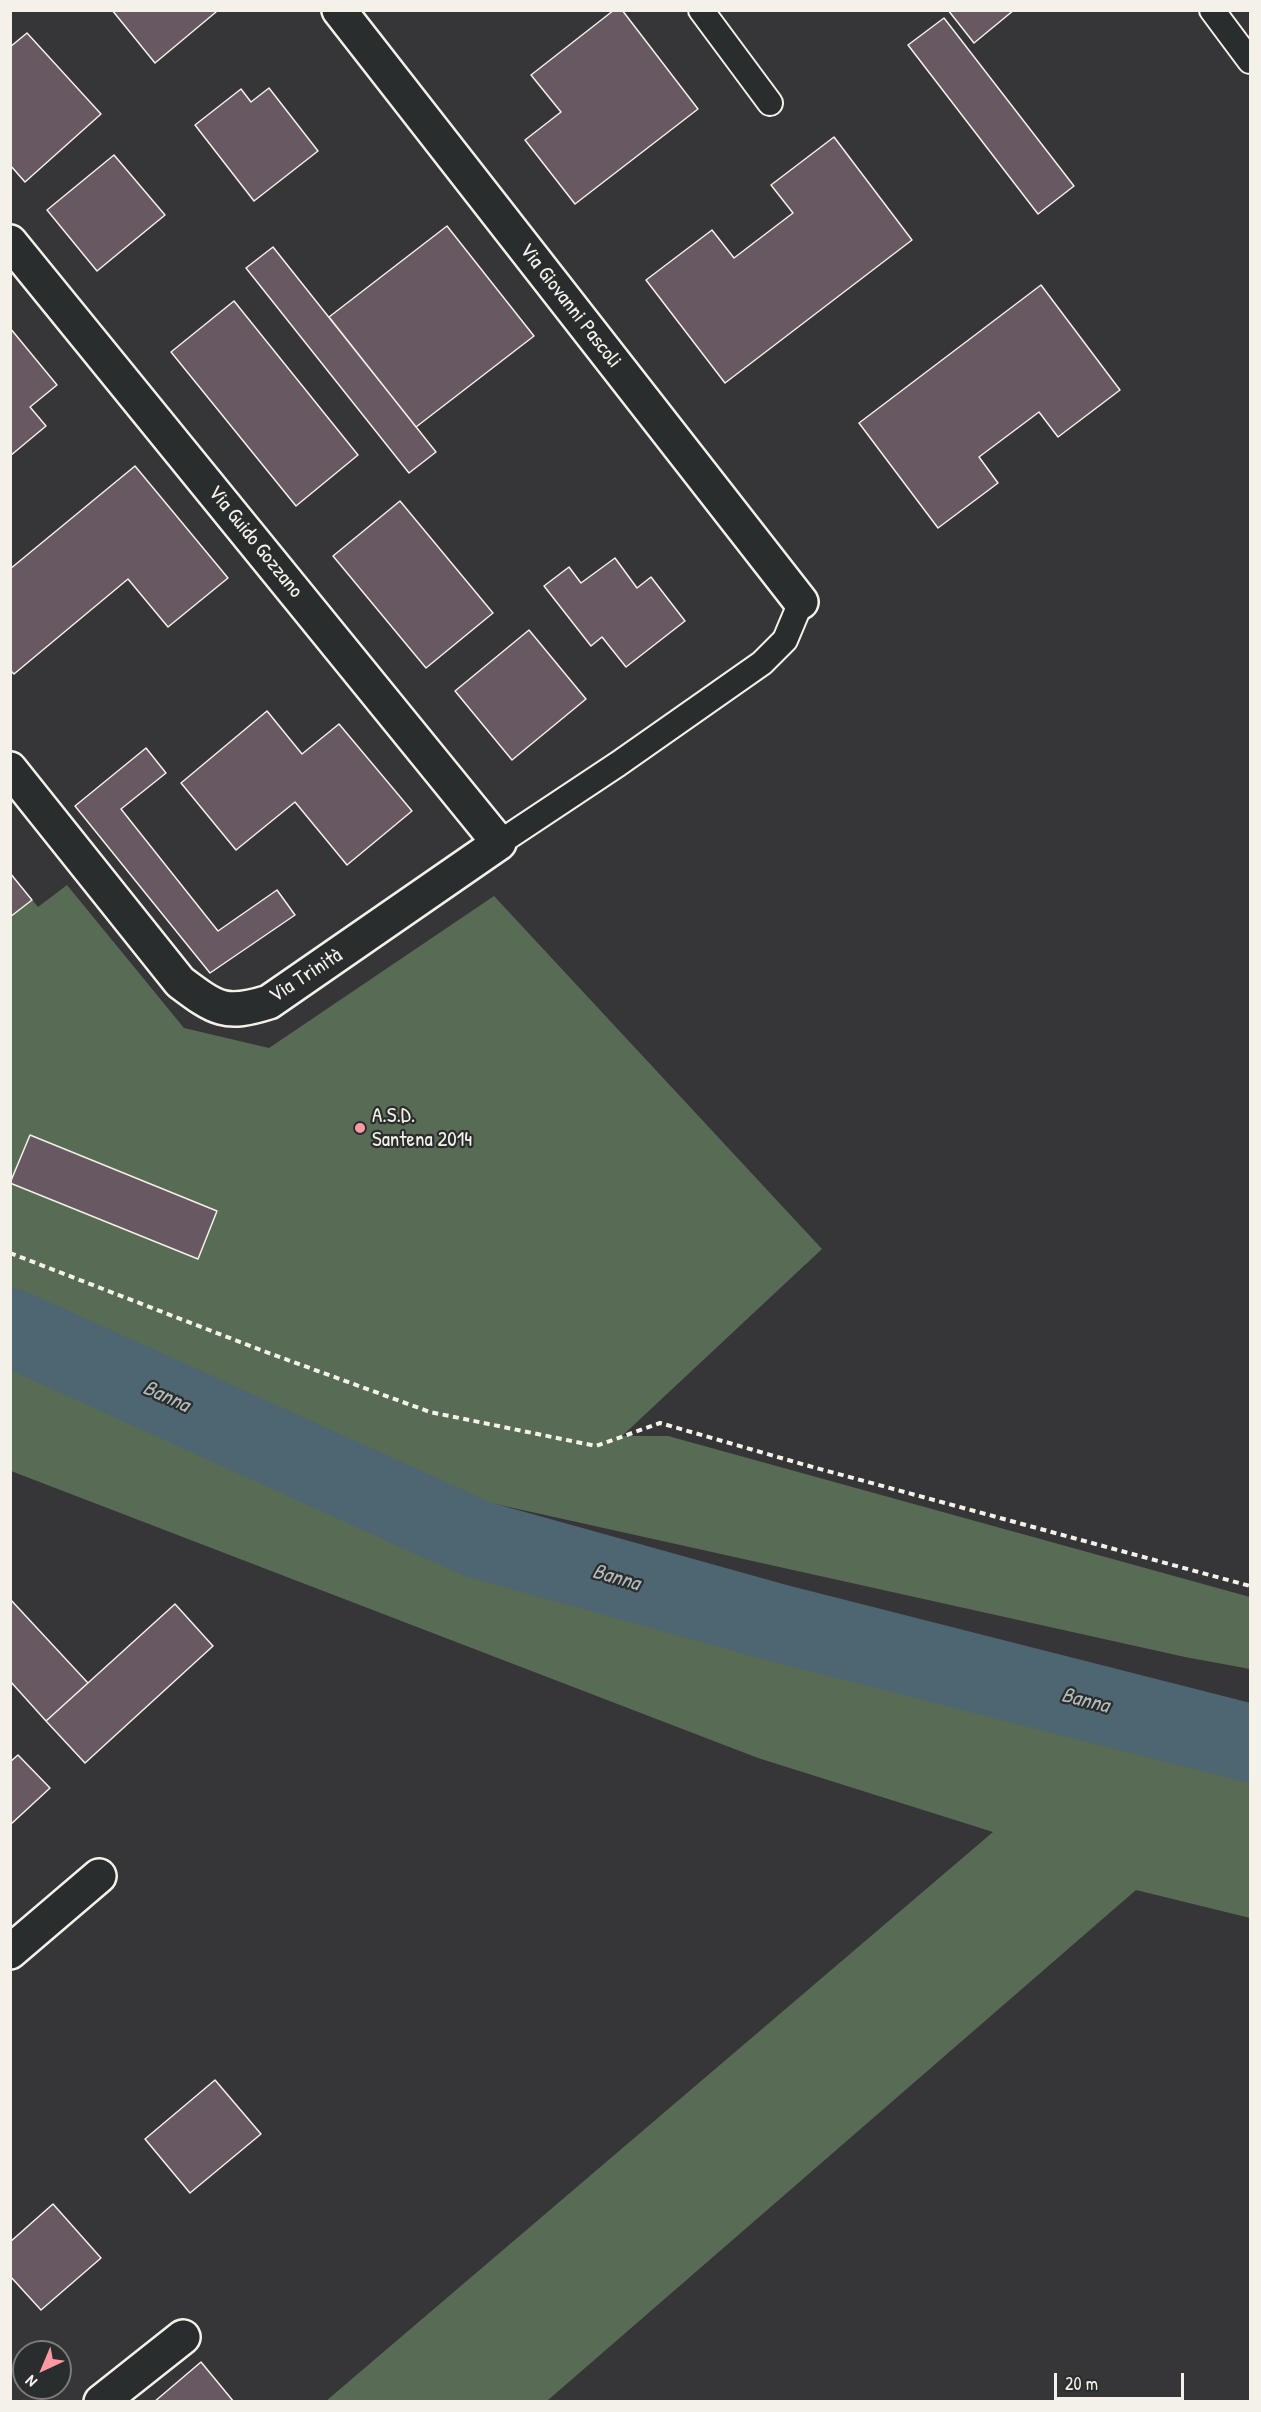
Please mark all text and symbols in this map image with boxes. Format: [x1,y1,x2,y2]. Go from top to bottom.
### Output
street label: Via Giovanni Pascoli [514,239,626,373]
street label: Via Guido Gozzano [202,481,308,603]
street label: Via Trinità [265,943,347,1009]
place label: A.S.D. Santena 2014 [372,1103,472,1153]
marker: A.S.D. Santena 2014 [353,1121,367,1135]
water label: Banna [139,1375,193,1419]
water label: Banna [589,1559,643,1597]
water label: Banna [1058,1682,1112,1720]
north arrow [12,2340,72,2400]
scale bar [1057,2361,1188,2399]
text: N [20,2371,42,2392]
text: 20 m [1065,2371,1098,2396]

